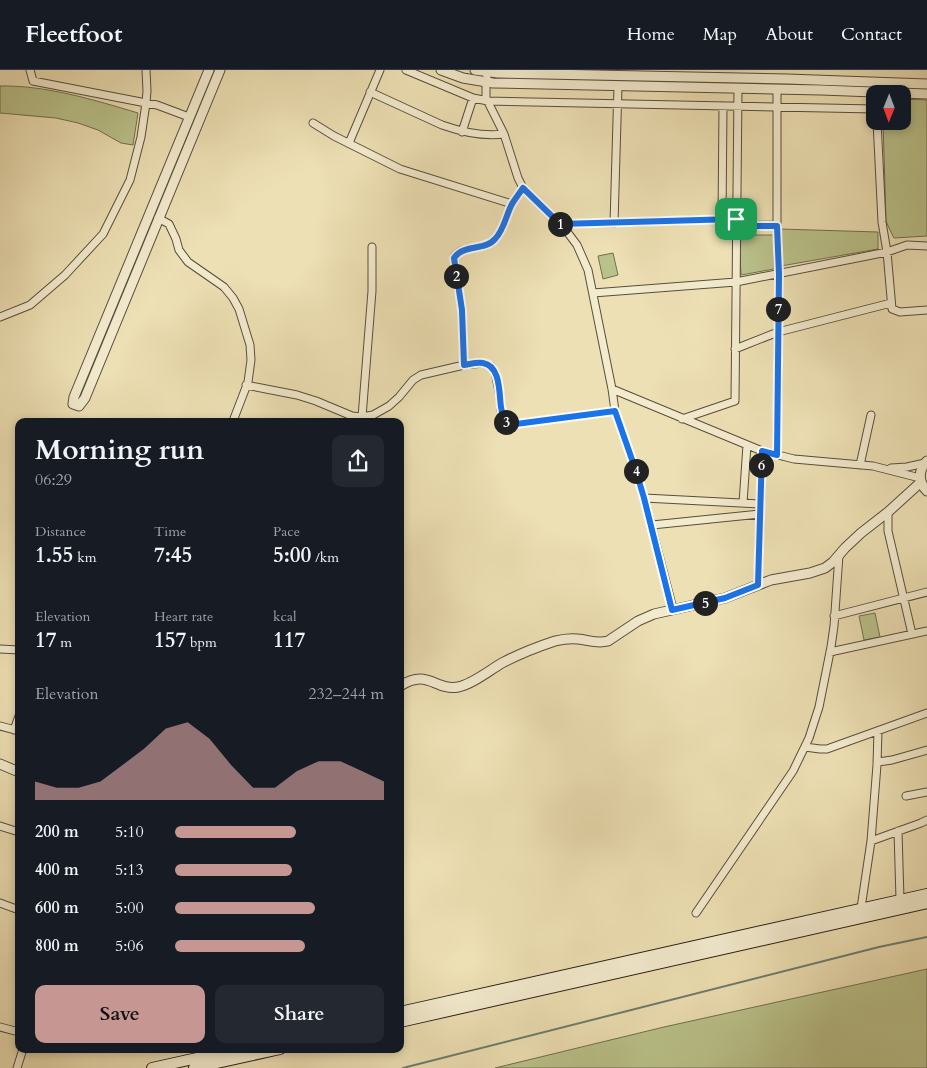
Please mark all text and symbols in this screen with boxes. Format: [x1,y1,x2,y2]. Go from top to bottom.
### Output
text: Fleetfoot [25,18,122,51]
text: Home [627,22,675,47]
text: Map [703,22,737,47]
text: About [765,22,813,47]
text: Contact [841,22,902,47]
north arrow [866,85,911,130]
map controls [866,85,911,130]
pin [715,198,757,240]
icon: arrive [722,205,750,233]
pin: 1 [548,212,572,236]
text: 1 [557,215,564,234]
pin: 2 [444,264,468,288]
text: 2 [453,267,460,286]
pin: 7 [766,296,790,322]
text: 7 [775,300,782,319]
pin: 3 [494,410,518,434]
text: 3 [503,413,510,432]
text: Morning run [35,431,204,469]
button: share [332,435,384,487]
pin: 6 [748,452,774,478]
text: 6 [758,456,765,475]
pin: 4 [624,458,648,484]
text: 4 [633,462,640,481]
text: 06:29 [35,469,72,491]
text: Distance [35,522,86,541]
text: Time [154,522,186,541]
text: Pace [273,522,300,541]
text: 1.55 [35,541,73,570]
text: 7:45 [154,541,192,570]
text: 5:00 [273,541,311,570]
text: km [73,548,96,567]
text: /km [311,548,339,567]
pin: 5 [692,590,718,616]
text: 5 [702,594,709,613]
text: Elevation [35,607,91,626]
text: Heart rate [154,607,213,626]
text: kcal [273,607,297,626]
text: 17 [35,626,57,655]
text: 157 [154,626,186,655]
text: 117 [273,626,305,655]
text: m [57,633,72,652]
text: bpm [186,633,217,652]
text: Elevation [35,683,99,705]
text: 232–244 m [308,683,384,705]
text: 200 m [35,821,79,843]
text: 5:10 [115,821,144,843]
text: 400 m [35,859,79,881]
text: 5:13 [115,859,144,881]
text: 600 m [35,897,79,919]
text: 5:00 [115,897,144,919]
text: 800 m [35,935,79,957]
text: 5:06 [115,935,144,957]
button: Save [35,985,205,1043]
button: Share [215,985,384,1043]

